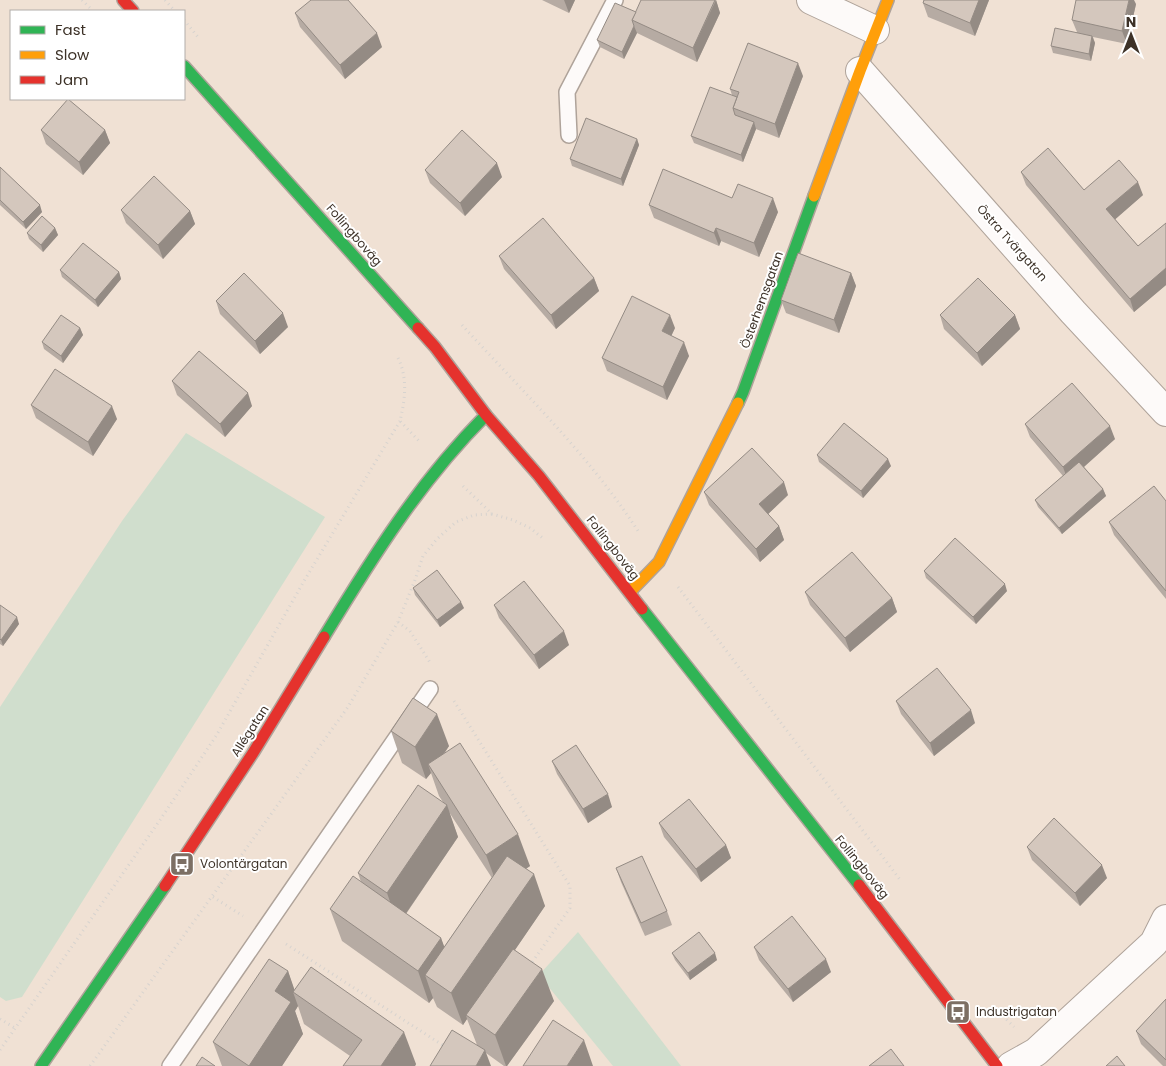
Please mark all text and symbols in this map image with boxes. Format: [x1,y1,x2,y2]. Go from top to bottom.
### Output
legend [10,10,185,100]
north arrow [1106,10,1156,60]
text: N [1126,12,1136,32]
text: Fast [55,19,86,40]
text: Slow [55,44,90,65]
text: Jam [55,69,89,90]
street label: Follingboväg [323,200,386,269]
street label: Östra Tvärgatan [973,201,1051,285]
street label: Österhemsgatan [736,249,787,351]
street label: Follingboväg [583,512,644,583]
street label: Allégatan [227,702,272,760]
street label: Follingboväg [832,831,893,902]
bus stop icon: Volontärgatan [169,851,195,877]
place label: Volontärgatan [200,855,287,872]
bus stop icon: Industrigatan [945,999,971,1025]
place label: Industrigatan [976,1003,1057,1020]

